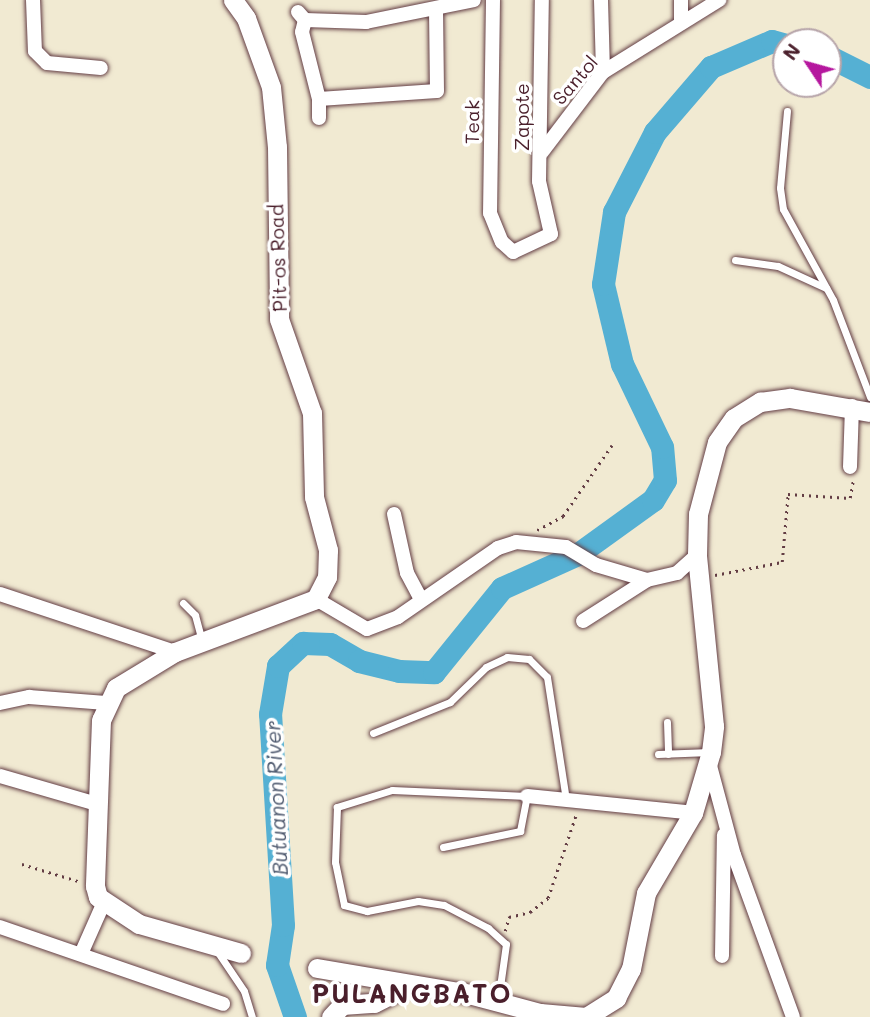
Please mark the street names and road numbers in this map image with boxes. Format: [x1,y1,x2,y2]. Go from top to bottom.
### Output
street label: Santol [548,51,602,109]
street label: Zapote [511,83,533,151]
street label: Teak [460,100,484,144]
street label: Pit-os Road [265,204,291,312]

